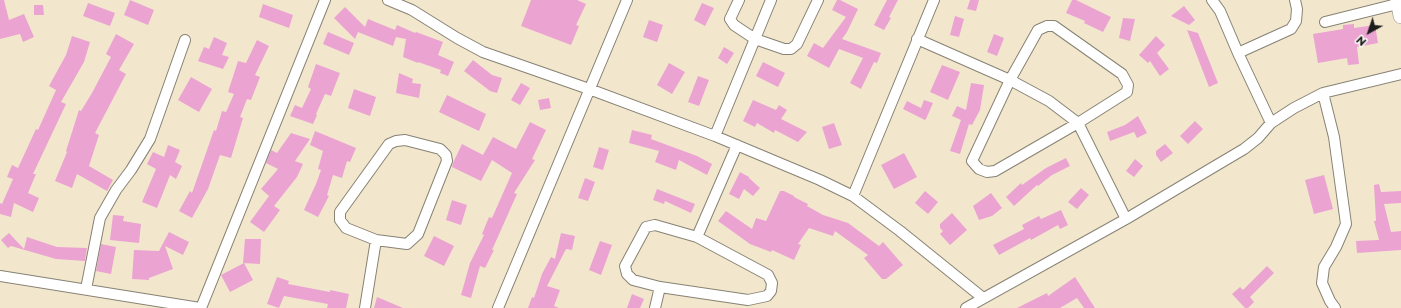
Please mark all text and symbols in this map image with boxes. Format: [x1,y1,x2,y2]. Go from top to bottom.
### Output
north arrow [1349,12,1389,52]
text: N [1352,32,1370,51]

